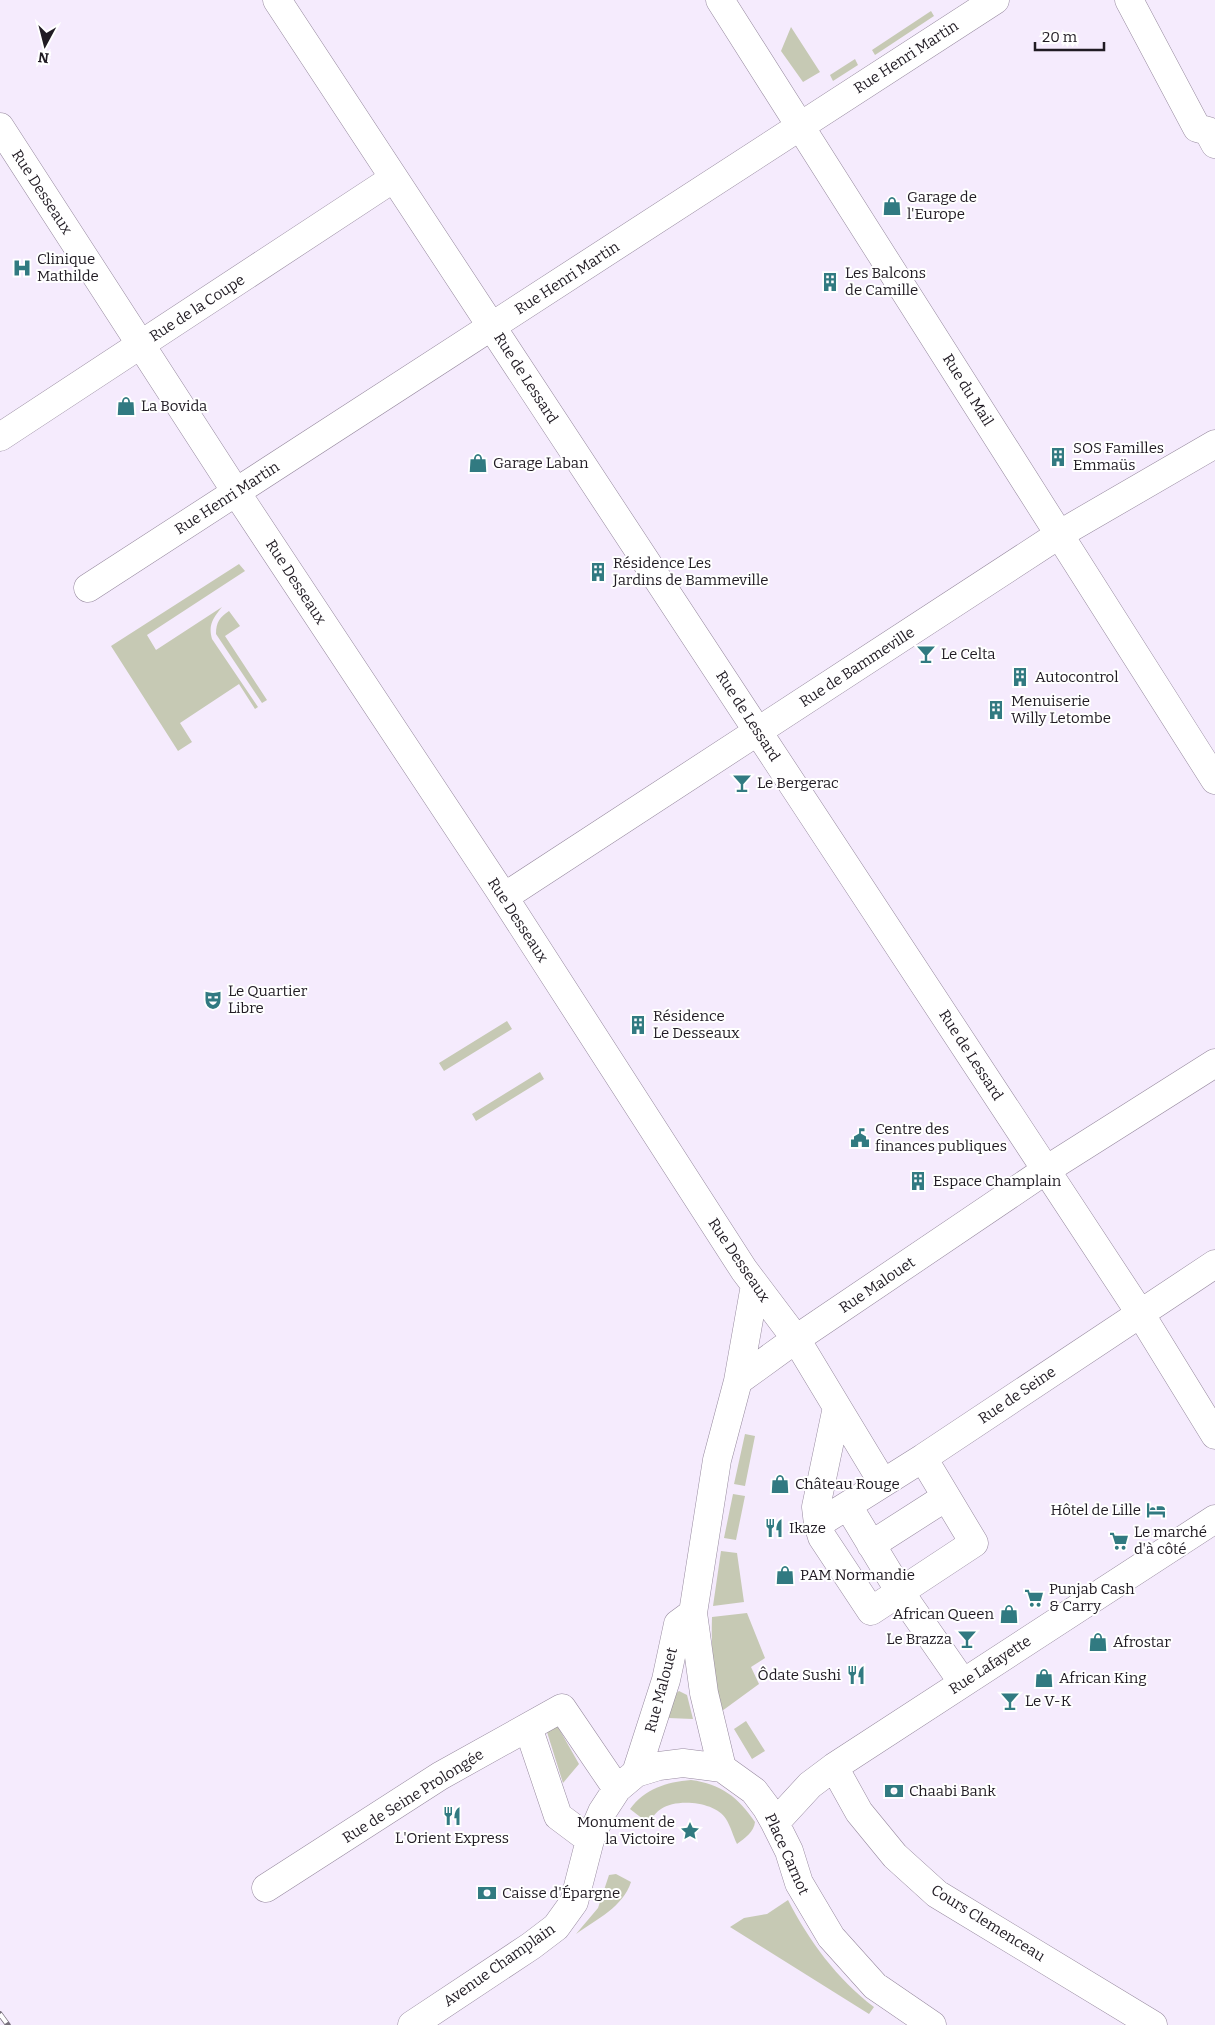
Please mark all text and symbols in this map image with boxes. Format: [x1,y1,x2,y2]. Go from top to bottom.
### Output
street label: Rue Henri Martin [850,16,962,97]
north arrow [20,20,70,70]
scale bar [1035,20,1104,52]
text: 20 m [1042,28,1078,46]
text: N [37,48,50,67]
street label: Rue Desseaux [8,146,76,238]
place label: Garage de l'Europe [907,188,977,223]
shop icon: Garage de l'Europe [881,195,903,217]
street label: Rue Henri Martin [511,237,623,318]
place label: Clinique Mathilde [37,250,99,285]
hospital icon: Clinique Mathilde [11,257,33,279]
place label: Les Balcons de Camille [845,264,926,299]
street label: Rue de la Coupe [146,271,248,345]
building icon: Les Balcons de Camille [819,271,841,293]
street label: Rue de Lessard [490,329,562,427]
street label: Rue du Mail [939,351,997,429]
shop icon: La Bovida [115,395,137,417]
place label: La Bovida [141,397,207,415]
place label: SOS Familles Emmaüs [1073,439,1164,474]
building icon: SOS Familles Emmaüs [1047,446,1069,468]
shop icon: Garage Laban [467,452,489,474]
place label: Garage Laban [493,454,589,472]
street label: Rue Henri Martin [171,457,283,538]
street label: Rue Desseaux [262,536,330,628]
place label: Résidence Les Jardins de Bammeville [612,554,768,589]
building icon: Résidence Les Jardins de Bammeville [587,561,609,583]
street label: Rue de Bammeville [796,623,918,711]
bar icon: Le Celta [915,643,937,665]
place label: Le Celta [941,645,996,663]
building icon: Autocontrol [1009,666,1031,688]
street label: Rue de Lessard [712,667,784,765]
place label: Autocontrol [1035,668,1119,686]
place label: Menuiserie Willy Letombe [1011,692,1111,727]
building icon: Menuiserie Willy Letombe [985,699,1007,721]
bar icon: Le Bergerac [731,772,753,794]
place label: Le Bergerac [757,774,839,792]
street label: Rue Desseaux [484,874,552,966]
place label: Le Quartier Libre [228,982,308,1017]
theatre icon: Le Quartier Libre [202,989,224,1011]
street label: Rue de Lessard [935,1006,1007,1104]
place label: Résidence Le Desseaux [653,1007,740,1042]
building icon: Résidence Le Desseaux [627,1014,649,1036]
place label: Centre des finances publiques [875,1120,1007,1155]
public building icon: Centre des finances publiques [849,1127,871,1149]
building icon: Espace Champlain [907,1170,929,1192]
place label: Espace Champlain [933,1172,1062,1190]
street label: Rue Desseaux [704,1215,774,1306]
street label: Rue Malouet [836,1253,919,1317]
street label: Rue de Seine [975,1363,1059,1427]
shop icon: Château Rouge [769,1473,791,1495]
place label: Château Rouge [795,1475,900,1493]
hotel icon: Hôtel de Lille [1145,1499,1167,1521]
place label: Hôtel de Lille [1050,1501,1141,1519]
restaurant icon: Ikaze [763,1517,785,1539]
place label: Ikaze [789,1519,826,1537]
place label: Le marché d'à côté [1134,1523,1207,1558]
supermarket icon: Le marché d'à côté [1108,1530,1130,1552]
shop icon: PAM Normandie [774,1564,796,1586]
place label: PAM Normandie [800,1566,915,1584]
place label: Punjab Cash & Carry [1049,1580,1135,1615]
supermarket icon: Punjab Cash & Carry [1023,1587,1045,1609]
shop icon: African Queen [998,1603,1020,1625]
place label: African Queen [893,1605,994,1623]
bar icon: Le Brazza [956,1628,978,1650]
place label: Le Brazza [886,1630,952,1648]
shop icon: Afrostar [1087,1631,1109,1653]
street label: Rue Lafayette [946,1632,1034,1698]
place label: Afrostar [1113,1633,1171,1651]
street label: Rue Malouet [641,1645,681,1735]
restaurant icon: Ôdate Sushi [845,1664,867,1686]
place label: Ôdate Sushi [758,1666,842,1684]
shop icon: African King [1033,1667,1055,1689]
place label: African King [1059,1669,1147,1687]
bar icon: Le V-K [999,1690,1021,1712]
place label: Le V-K [1025,1692,1072,1710]
street label: Rue de Seine Prolongée [339,1745,487,1847]
bank icon: Chaabi Bank [883,1780,905,1802]
place label: Chaabi Bank [909,1782,996,1800]
restaurant icon: L'Orient Express [441,1805,463,1827]
street label: Place Carnot [761,1810,813,1898]
place label: Monument de la Victoire [577,1813,675,1848]
place icon: Monument de la Victoire [679,1820,701,1842]
place label: L'Orient Express [395,1829,509,1847]
street label: Cours Clemenceau [928,1881,1048,1965]
bank icon: Caisse d'Épargne [476,1882,498,1904]
place label: Caisse d'Épargne [502,1884,620,1902]
street label: Avenue Champlain [440,1919,559,2010]

